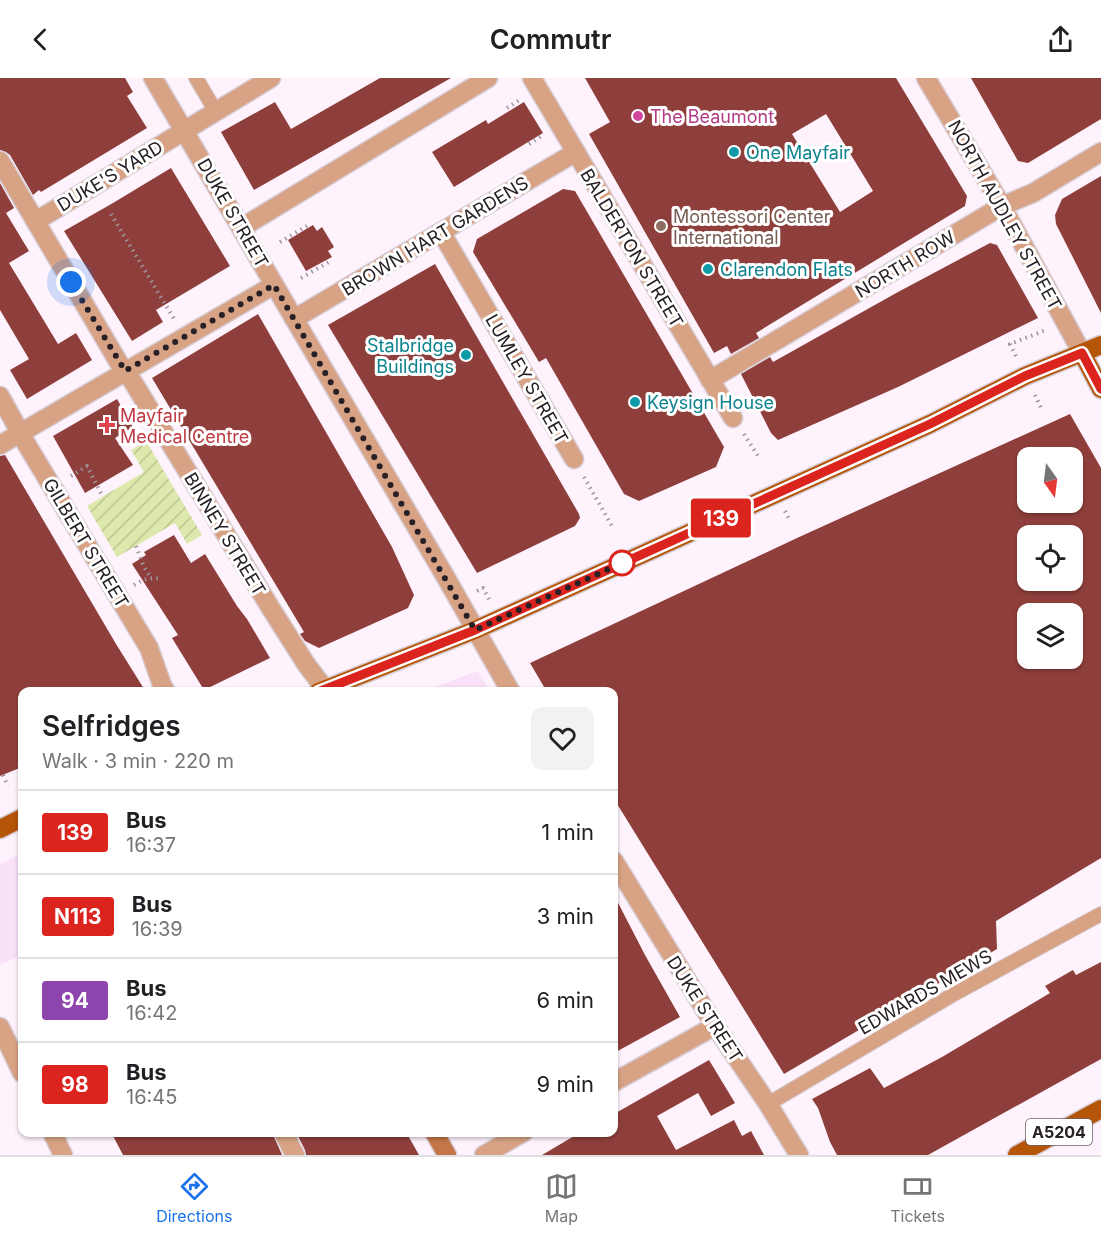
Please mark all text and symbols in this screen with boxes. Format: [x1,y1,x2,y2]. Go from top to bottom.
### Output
icon: back [24,23,57,56]
text: Commutr [490,23,611,56]
icon: share [1044,23,1077,56]
place label: The Beaumont [650,106,774,127]
marker: The Beaumont [631,109,645,123]
street label: NORTH AUDLEY STREET [944,116,1066,314]
street label: DUKE'S YARD [54,136,166,216]
place label: One Mayfair [746,142,850,163]
marker: One Mayfair [727,145,741,159]
street label: DUKE STREET [193,155,273,271]
street label: BALDERTON STREET [576,165,688,331]
street label: BROWN HART GARDENS [338,172,532,300]
place label: Montessori Center International [673,206,831,248]
marker: Montessori Center International [654,219,668,233]
street label: NORTH ROW [852,226,959,302]
place label: Clarendon Flats [720,259,853,280]
marker: Clarendon Flats [701,262,715,276]
your location [56,267,86,297]
street label: LUMLEY STREET [481,310,573,448]
place label: Stalbridge Buildings [367,335,454,377]
marker: Stalbridge Buildings [459,348,473,362]
place label: Keysign House [647,392,774,413]
marker: Keysign House [628,395,642,409]
place label: Mayfair Medical Centre [120,405,249,447]
marker: Mayfair Medical Centre [98,416,116,434]
north arrow [1017,447,1083,513]
map controls [1017,447,1083,669]
street label: BINNEY STREET [180,469,270,599]
street label: GILBERT STREET [39,474,133,612]
line badge: 139 [686,498,756,538]
text: 139 [703,506,739,531]
button: locate [1017,525,1083,591]
unlabelled marker [609,550,635,576]
button: layers [1017,603,1083,669]
button: heart [531,707,594,770]
text: Selfridges [42,709,181,743]
text: Walk · 3 min · 220 m [42,749,234,773]
text: Bus [126,807,167,833]
text: 1 min [541,819,594,845]
text: 139 [57,820,93,845]
text: 16:37 [126,833,176,857]
text: Bus [132,891,172,917]
text: 3 min [537,903,594,929]
text: N113 [54,904,102,929]
text: 16:39 [132,917,183,941]
street label: EDWARDS MEWS [855,945,995,1039]
street label: DUKE STREET [663,952,747,1066]
text: Bus [126,975,167,1001]
text: 6 min [537,987,594,1013]
text: 94 [61,988,89,1013]
text: 16:42 [126,1001,177,1025]
text: Bus [126,1059,167,1085]
text: 9 min [537,1071,594,1097]
text: 98 [61,1072,89,1097]
text: 16:45 [126,1085,177,1109]
road number: A5204 [1026,1119,1092,1145]
tab: Directions [156,1170,232,1226]
tab: Map [545,1170,578,1226]
tab: Tickets [890,1170,945,1226]

